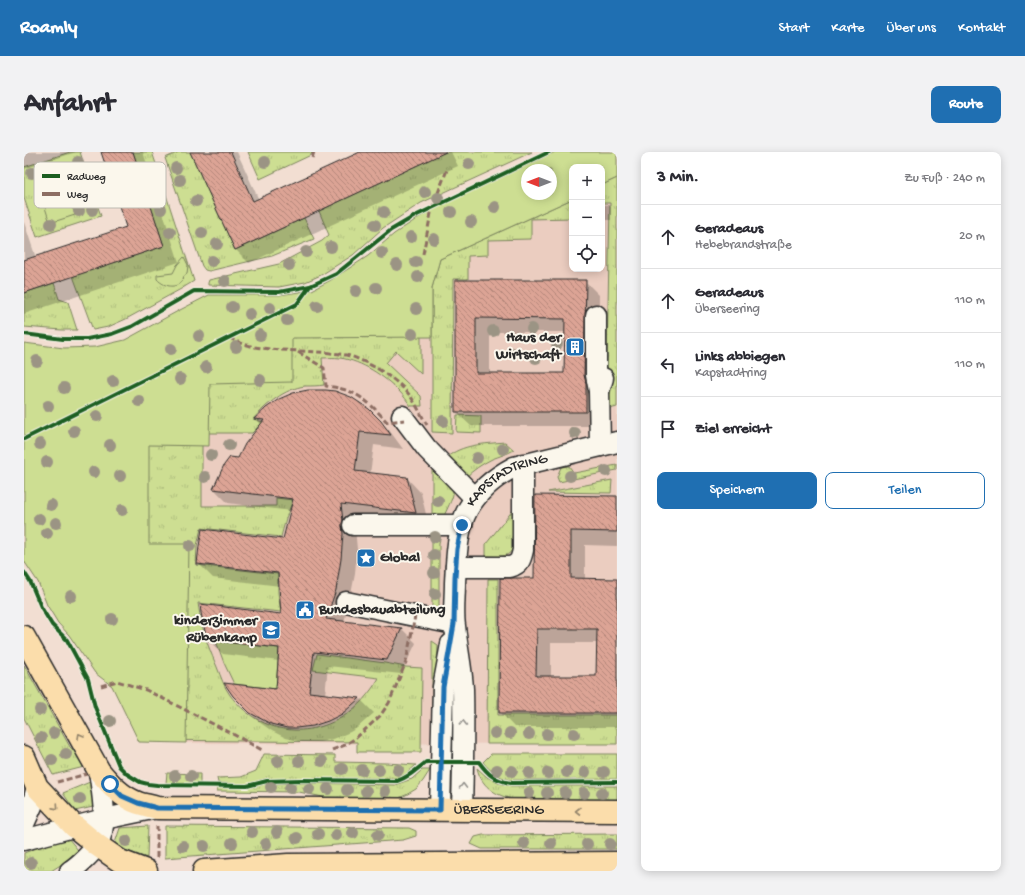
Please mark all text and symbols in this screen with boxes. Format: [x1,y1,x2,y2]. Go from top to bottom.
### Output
text: Roamly [20,17,77,40]
text: Start [779,20,809,37]
text: Karte [831,20,865,37]
text: Über uns [887,20,936,37]
text: Kontakt [958,20,1005,37]
button: Route [931,86,1001,123]
text: Anfahrt [24,88,114,121]
legend [34,162,166,208]
north arrow [521,164,557,200]
map controls [569,164,605,272]
button: + [569,164,605,200]
text: 3 Min. [657,168,699,188]
text: Zu Fuß · 240 m [904,171,985,186]
text: Radweg [67,172,106,184]
text: Weg [67,190,88,202]
button: − [569,200,605,236]
text: Geradeaus [695,220,763,238]
icon: ahead [657,226,679,248]
text: 20 m [959,229,985,244]
button: locate [569,236,605,272]
text: Hebebrandstraße [695,238,792,253]
text: Geradeaus [695,284,763,302]
icon: ahead [657,290,679,312]
text: 110 m [955,293,985,308]
text: Überseering [695,302,760,317]
place label: Haus der Wirtschaft [495,329,563,364]
building icon: Haus der Wirtschaft [564,336,586,358]
text: Links abbiegen [695,348,785,366]
icon: left [657,354,679,376]
text: 110 m [955,357,985,372]
text: Kapstadtring [695,366,767,381]
icon: arrive [657,418,679,440]
text: Ziel erreicht [695,420,771,438]
street label: KAPSTADTRING [463,450,550,511]
button: Speichern [657,472,817,509]
button: Teilen [825,472,985,509]
route end [453,516,471,534]
place icon: Global [355,547,377,569]
place label: Global [380,549,421,567]
public building icon: Bundesbauabteilung [294,599,316,621]
place label: Bundesbauabteilung [318,601,446,619]
place label: kinderzimmer Rübenkamp [174,612,259,647]
school or university icon: kinderzimmer Rübenkamp [260,619,282,641]
one-way arrow [459,720,467,726]
one-way arrow [77,733,84,741]
route start [101,775,119,793]
one-way arrow [459,783,467,789]
street label: ÜBERSEERING [454,801,544,820]
one-way arrow [51,802,58,809]
one-way arrow [575,807,581,815]

